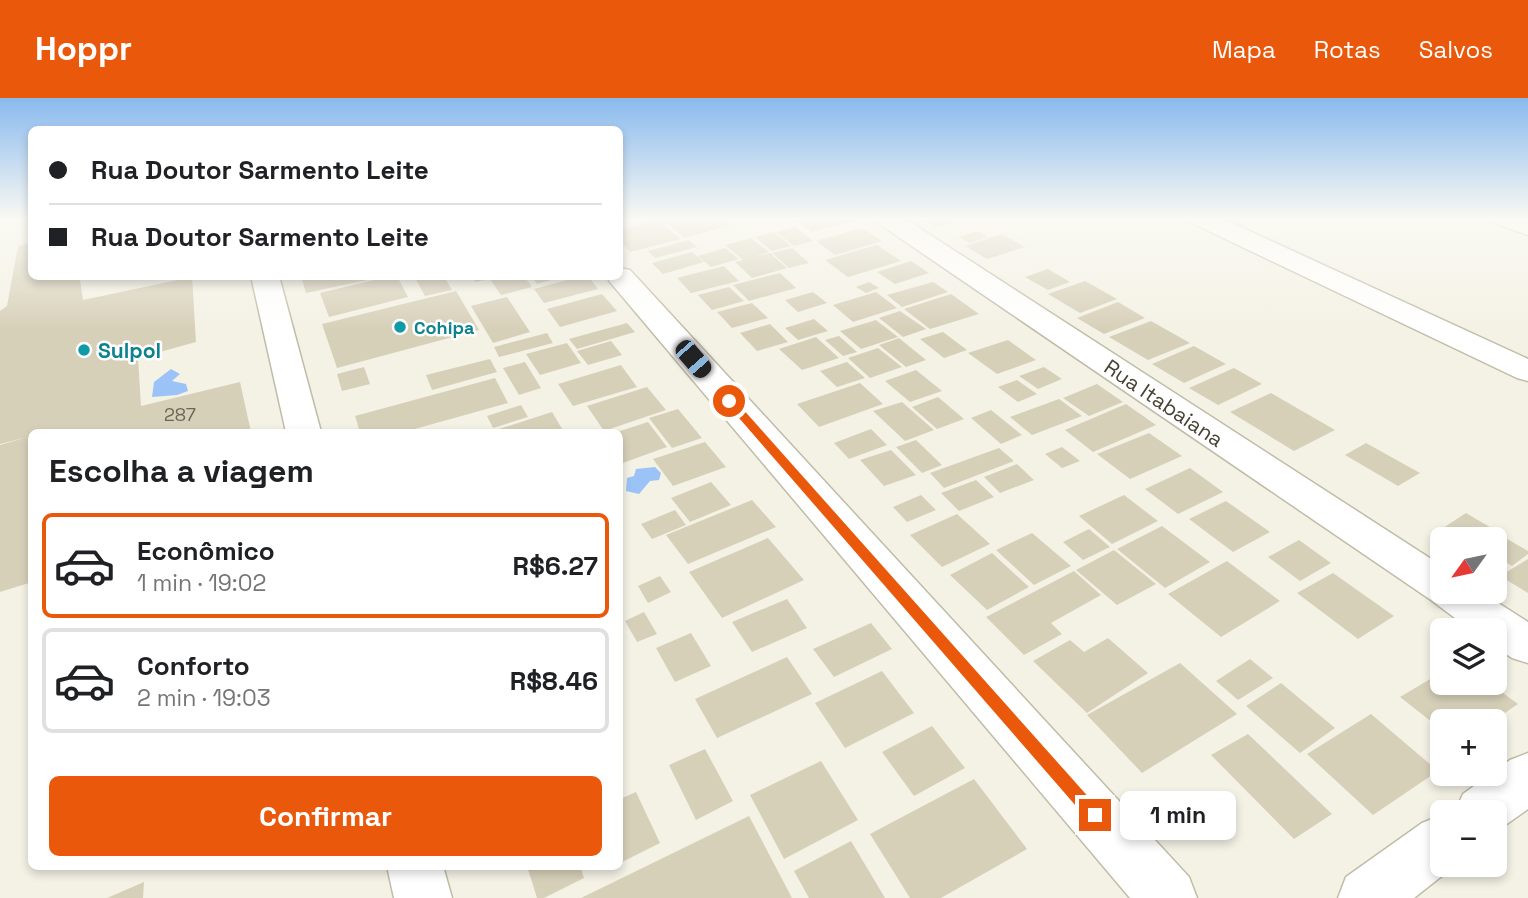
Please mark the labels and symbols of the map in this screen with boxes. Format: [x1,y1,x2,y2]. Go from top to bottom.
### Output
place label: Cohipa [414,316,475,339]
marker: Cohipa [392,319,408,335]
car [672,336,715,382]
place label: Sulpol [98,337,161,364]
marker: Sulpol [76,342,92,358]
street label: Rua Itabaiana [1099,353,1229,453]
route start [713,385,745,417]
house number: 287 [164,403,196,426]
north arrow [1430,527,1507,604]
callout: 1 min [1120,790,1235,840]
route end [1079,799,1111,831]

